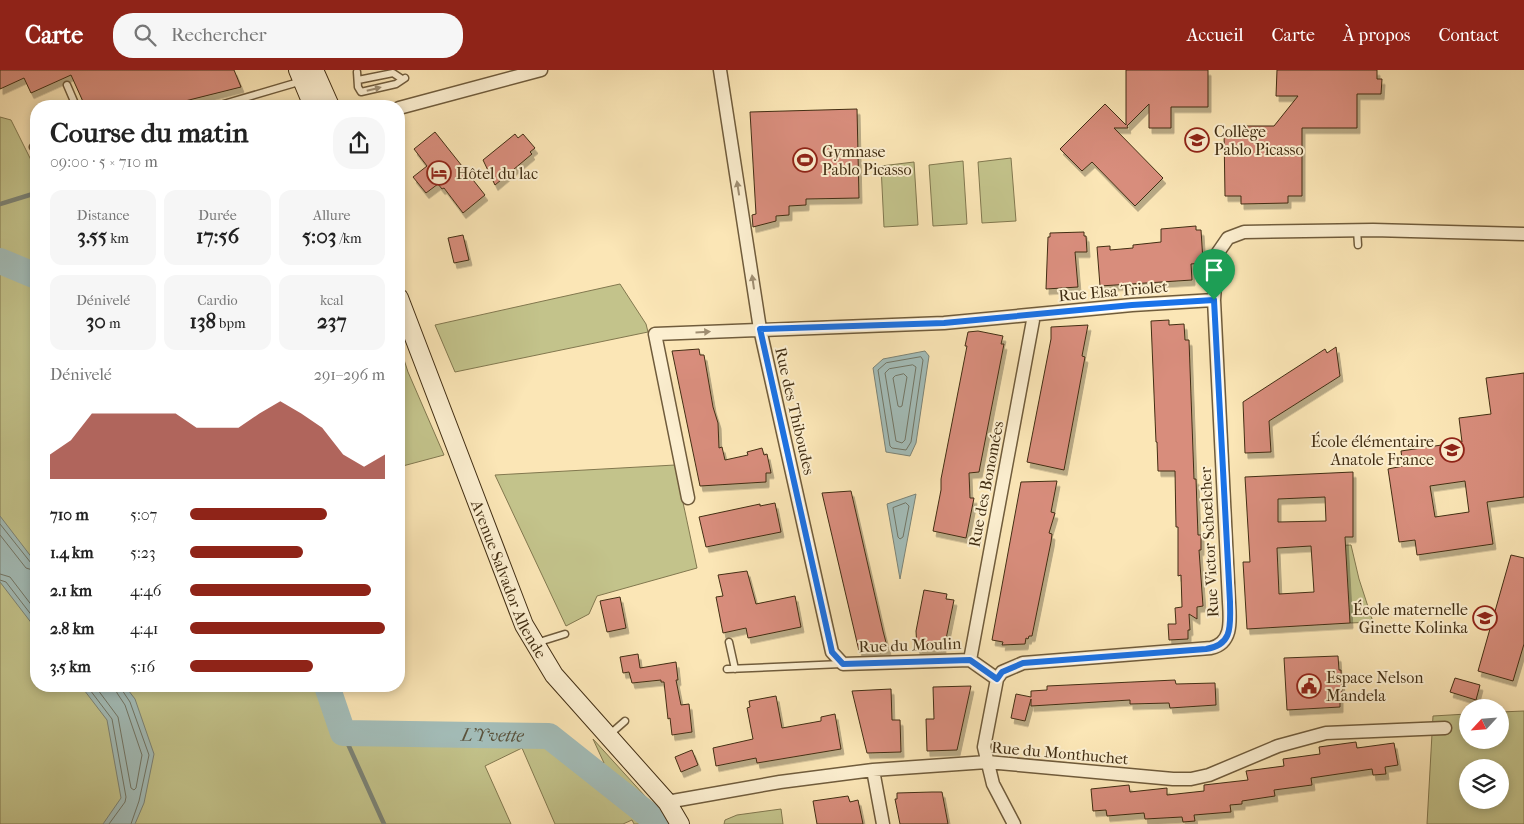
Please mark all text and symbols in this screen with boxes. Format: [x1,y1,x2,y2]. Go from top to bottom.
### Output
search box [113,13,463,58]
text: Carte [25,21,83,49]
icon: search [131,21,159,49]
text: Rechercher [171,24,267,46]
text: Accueil [1187,25,1244,46]
text: Carte [1272,25,1315,46]
text: À propos [1343,25,1410,46]
text: Contact [1438,25,1499,46]
one-way arrow [366,85,381,93]
text: Course du matin [50,116,249,149]
button: share [333,117,385,169]
place label: Collège Pablo Picasso [1214,122,1304,159]
school or university icon: Collège Pablo Picasso [1184,127,1210,153]
place label: Gymnase Pablo Picasso [822,142,912,179]
sports icon: Gymnase Pablo Picasso [792,147,818,173]
text: 09:00 · 5 × 710 m [50,152,158,171]
hotel icon: Hôtel du lac [426,160,452,186]
place label: Hôtel du lac [456,164,538,183]
one-way arrow [734,179,742,195]
text: Distance [77,207,129,224]
text: Durée [198,207,237,224]
text: Allure [313,207,351,224]
text: 3.55 [77,224,107,248]
text: 17:56 [196,224,239,248]
text: 5:03 [302,224,336,248]
text: km [107,230,129,247]
text: /km [336,230,362,247]
pin [1193,249,1235,300]
icon: arrive [1200,256,1228,284]
one-way arrow [749,274,757,290]
street label: Rue Elsa Triolet [1058,277,1169,305]
text: Dénivelé [76,292,130,309]
text: Cardio [197,292,238,309]
text: kcal [320,292,344,309]
text: 30 [86,309,106,333]
text: 138 [189,309,216,333]
text: 237 [317,309,347,333]
text: m [106,315,121,332]
text: bpm [216,315,246,332]
one-way arrow [695,327,711,335]
street label: Rue des Thiboudes [771,345,819,477]
text: Dénivelé [50,365,112,384]
text: 291–296 m [314,365,385,384]
street label: Rue des Bonomées [964,419,1008,549]
place label: École élémentaire Anatole France [1311,431,1434,469]
school or university icon: École élémentaire Anatole France [1439,437,1465,463]
street label: Rue Victor Schœlcher [1196,466,1222,618]
street label: Avenue Salvador Allende [467,496,551,662]
text: 710 m [50,505,89,524]
text: 5:07 [130,505,157,524]
text: 1.4 km [50,543,94,562]
text: 5:23 [130,543,156,562]
text: 2.1 km [50,581,92,600]
text: 4:46 [130,581,161,600]
place label: École maternelle Ginette Kolinka [1353,599,1469,637]
school or university icon: École maternelle Ginette Kolinka [1472,605,1498,631]
text: 2.8 km [50,619,94,638]
text: 4:41 [130,619,158,638]
street label: Rue du Moulin [858,634,962,656]
text: 3.5 km [50,657,91,676]
text: 5:16 [130,657,155,676]
place label: Espace Nelson Mandela [1326,668,1424,705]
public building icon: Espace Nelson Mandela [1296,673,1322,699]
north arrow [1459,699,1509,749]
map controls [1459,699,1509,809]
water label: L'Yvette [459,724,524,746]
street label: Rue du Monthuchet [991,738,1130,768]
button: layers [1459,759,1509,809]

